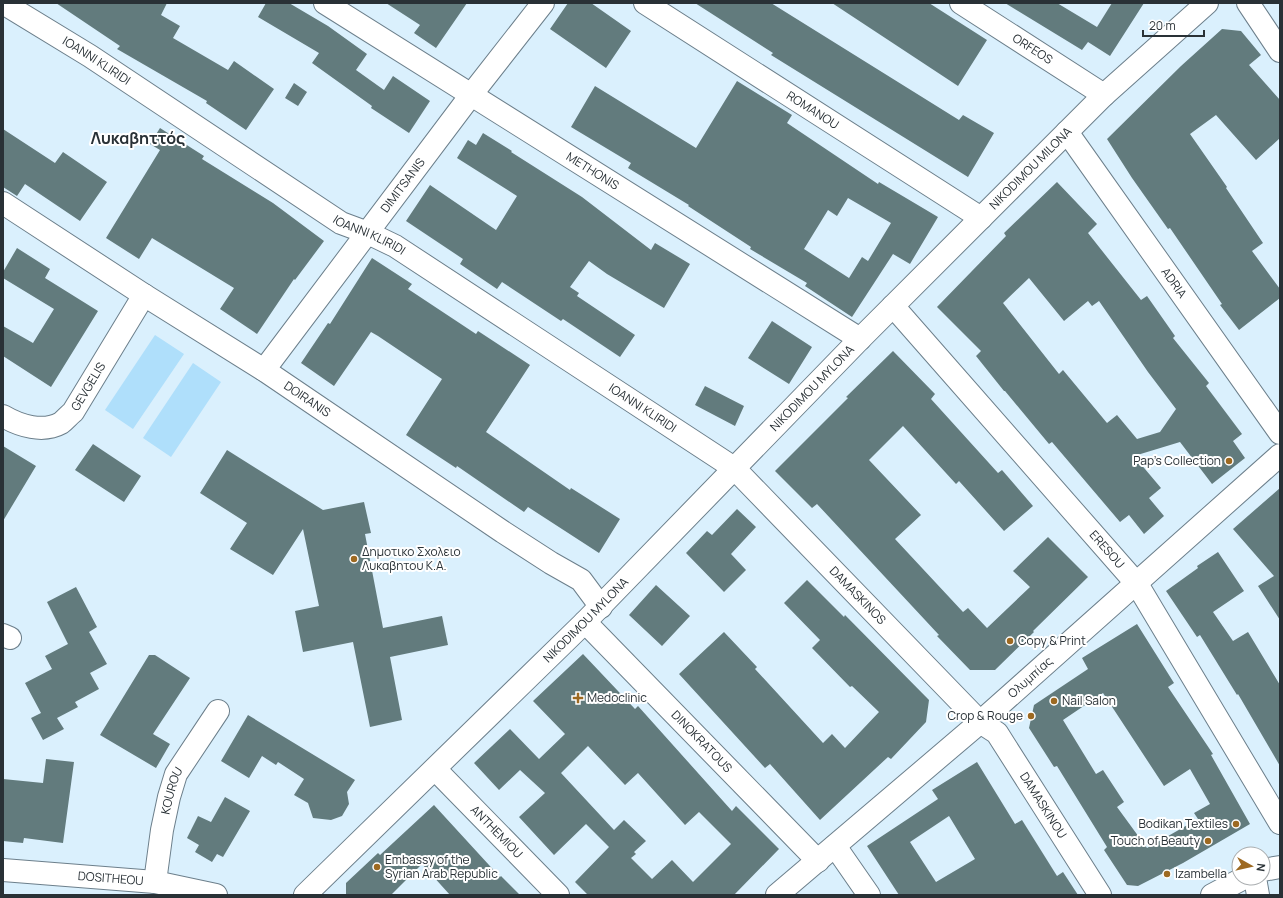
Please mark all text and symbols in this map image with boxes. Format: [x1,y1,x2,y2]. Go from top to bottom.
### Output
scale bar [1143,12,1204,38]
text: 20 m [1149,17,1176,34]
street label: ORFEOS [1009,29,1056,68]
street label: IOANNI KLIRIDI [60,32,134,89]
street label: ROMANOU [783,87,842,133]
street label: NIKODIMOU MILONA [985,123,1076,213]
district label: Λυκαβηττός [91,127,185,149]
street label: METHONIS [563,148,623,194]
street label: DIMITSANIS [376,154,429,216]
street label: IOANNI KLIRIDI [330,211,409,259]
street label: ADRIA [1158,264,1191,302]
street label: NIKODIMOU MYLONA [766,341,858,435]
street label: GEVGELIS [67,359,109,414]
street label: DOIRANIS [281,377,334,421]
street label: IOANNI KLIRIDI [606,379,680,436]
place label: Pap's Collection [1133,452,1221,469]
marker: Pap's Collection [1224,456,1234,466]
street label: ERESOU [1086,526,1128,572]
place label: Δημοτικο Σχολειο Λυκαβητου Κ.Α. [362,543,461,574]
marker: Δημοτικο Σχολειο Λυκαβητου Κ.Α. [349,554,359,564]
street label: DAMASKINOS [826,563,890,628]
street label: NIKODIMOU MYLONA [539,573,632,666]
place label: Copy & Print [1018,632,1086,649]
marker: Copy & Print [1005,636,1015,646]
street label: Ολυμπίας [1004,652,1056,702]
place label: Medoclinic [587,689,647,706]
marker: Medoclinic [572,692,584,704]
place label: Nail Salon [1062,692,1116,709]
marker: Nail Salon [1049,696,1059,706]
street label: DINOKRATOUS [668,706,736,776]
place label: Crop & Rouge [947,707,1023,724]
marker: Crop & Rouge [1026,711,1036,721]
street label: KOUROU [157,763,187,816]
street label: DAMASKINOU [1016,769,1071,842]
street label: ANTHEMIOU [467,801,527,862]
place label: Bodikan Textiles [1138,815,1228,832]
marker: Bodikan Textiles [1231,819,1241,829]
place label: Touch of Beauty [1111,832,1201,849]
marker: Touch of Beauty [1203,836,1213,846]
north arrow [1231,846,1271,886]
place label: Embassy of the Syrian Arab Republic [385,851,498,882]
marker: Embassy of the Syrian Arab Republic [372,862,382,872]
text: N [1253,863,1269,873]
place label: Izambella [1175,865,1227,882]
street label: DOSITHEOU [77,867,144,889]
marker: Izambella [1162,869,1172,879]

